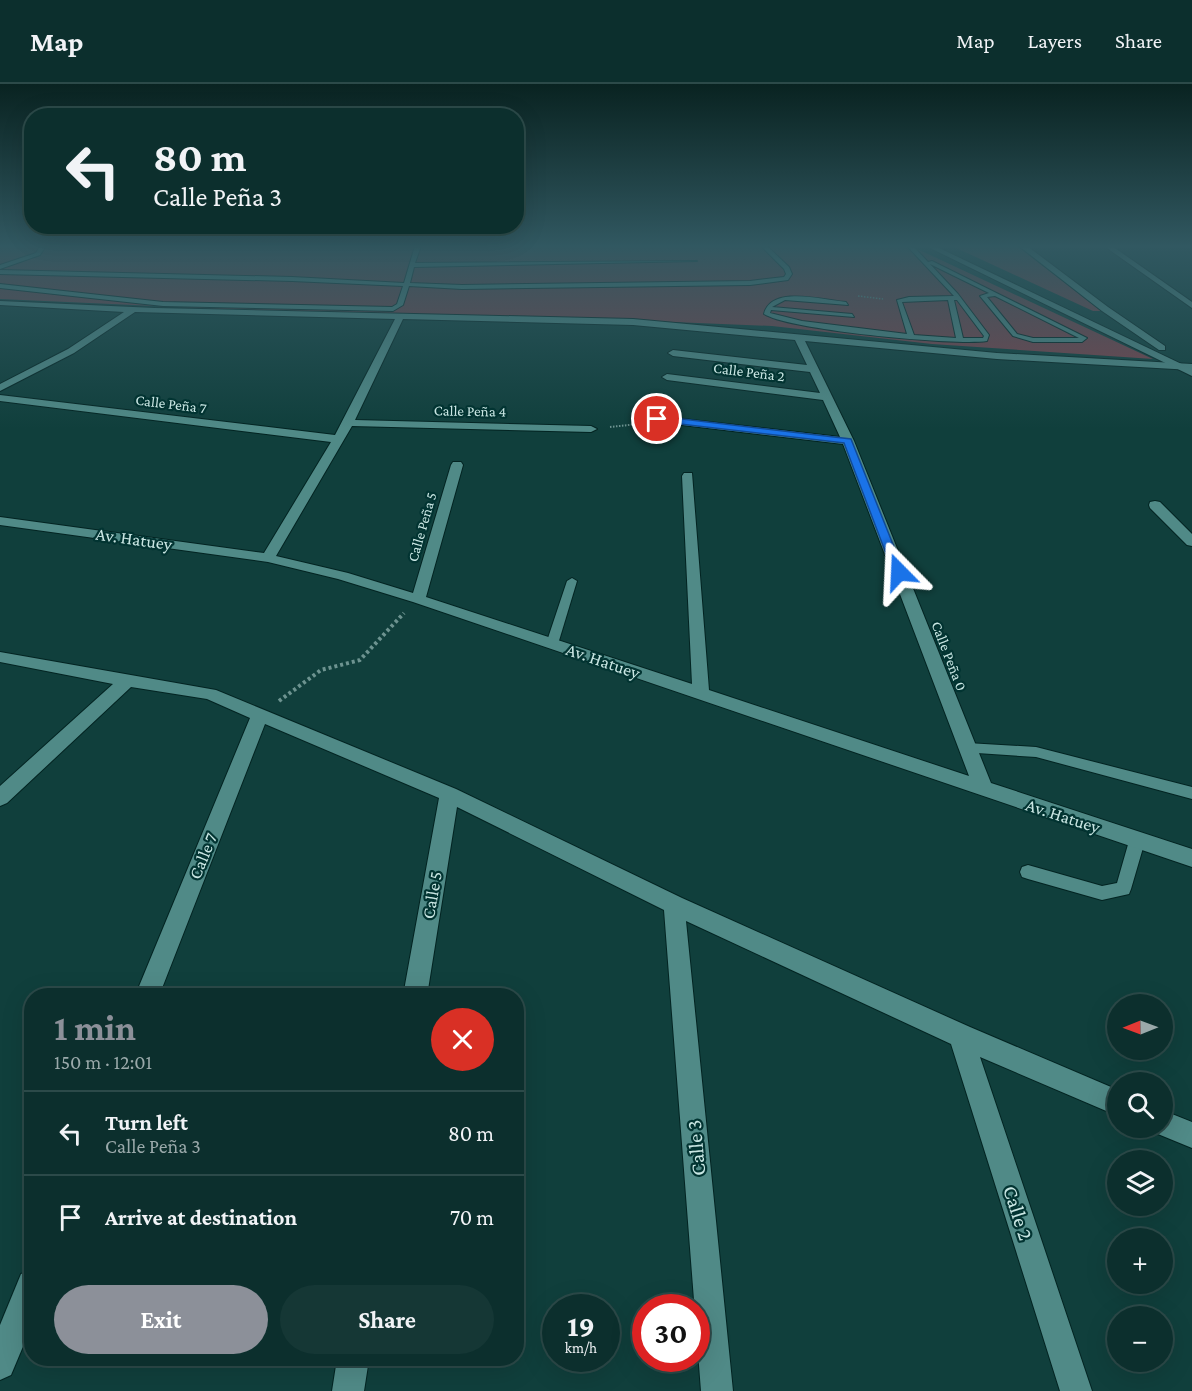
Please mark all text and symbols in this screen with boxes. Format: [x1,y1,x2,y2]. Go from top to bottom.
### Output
text: Map [30,26,83,57]
text: Map [956,29,995,53]
text: Layers [1028,29,1082,53]
text: Share [1115,29,1162,53]
icon: left [54,132,132,210]
text: 80 m [153,133,247,180]
text: Calle Peña 3 [153,182,282,212]
street label: Calle Peña 2 [712,360,786,384]
street label: Calle Peña 7 [135,392,208,416]
pin [631,393,682,444]
street label: Calle Peña 4 [434,402,506,420]
icon: arrive [640,402,673,435]
street label: Calle Peña 5 [404,490,440,564]
street label: Av. Hatuey [95,524,174,554]
position arrow [867,540,931,604]
street label: Calle Peña 0 [928,619,970,693]
street label: Av. Hatuey [563,639,643,683]
street label: Av. Hatuey [1023,795,1103,838]
street label: Calle 7 [185,830,221,882]
street label: Calle 5 [418,870,446,920]
north arrow [1107,994,1173,1060]
map controls [1107,994,1173,1372]
text: 1 min [54,1008,136,1048]
button: close [431,1008,494,1071]
text: 150 m · 12:01 [54,1051,152,1073]
button: search [1107,1072,1173,1138]
text: Turn left [105,1110,188,1135]
icon: left [54,1117,87,1150]
street label: Calle 3 [682,1119,710,1177]
text: 80 m [448,1121,494,1146]
text: Calle Peña 3 [105,1135,201,1157]
button: layers [1107,1150,1173,1216]
street label: Calle 2 [998,1183,1038,1243]
icon: arrive [54,1201,87,1234]
text: Arrive at destination [105,1205,297,1230]
text: 70 m [450,1205,494,1230]
button: + [1107,1228,1173,1294]
button: Exit [54,1285,268,1354]
button: Share [280,1285,494,1354]
speed limit sign: 30 [632,1294,710,1372]
button: − [1107,1306,1173,1372]
text: 19 [567,1309,595,1342]
text: km/h [565,1340,597,1356]

